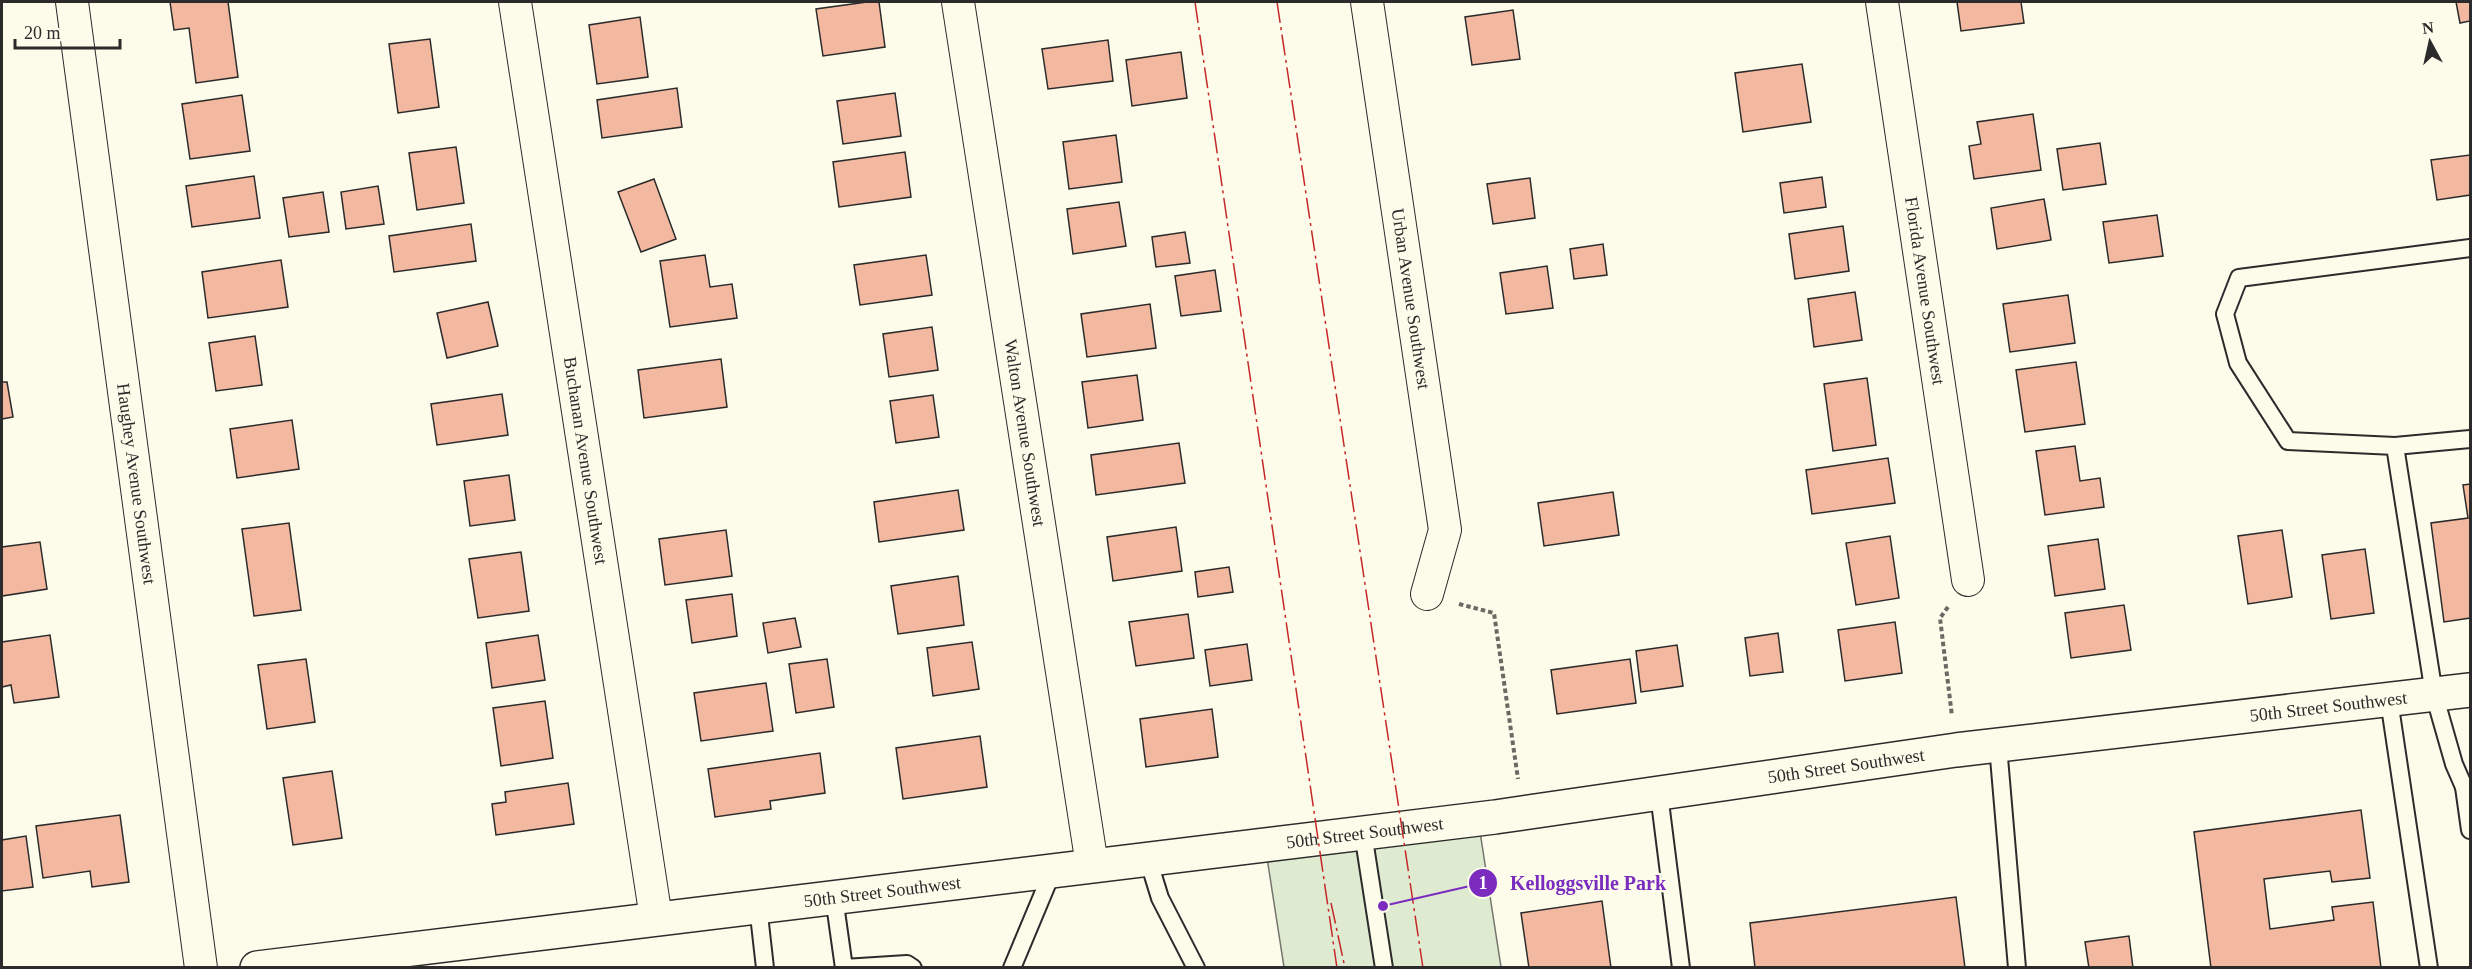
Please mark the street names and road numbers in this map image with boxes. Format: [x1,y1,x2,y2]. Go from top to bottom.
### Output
street label: Florida Avenue Southwest [1901,195,1949,386]
street label: Urban Avenue Southwest [1388,207,1434,391]
street label: Walton Avenue Southwest [1000,338,1049,528]
street label: Buchanan Avenue Southwest [560,355,611,566]
street label: Haughey Avenue Southwest [113,382,160,586]
street label: 50th Street Southwest [2249,687,2408,726]
street label: 50th Street Southwest [1766,745,1926,787]
street label: 50th Street Southwest [1285,813,1444,852]
street label: 50th Street Southwest [803,872,962,911]

